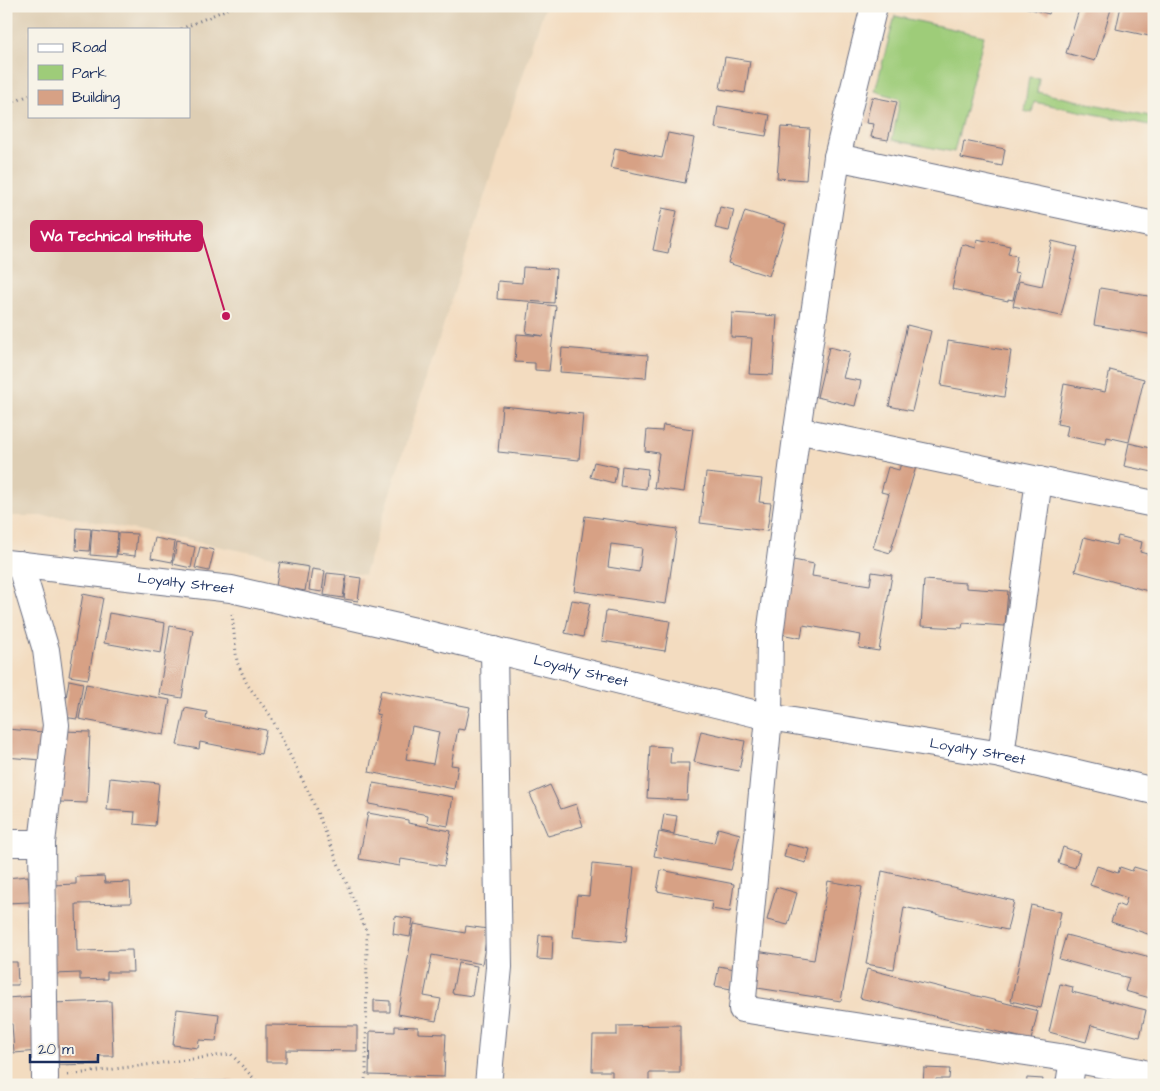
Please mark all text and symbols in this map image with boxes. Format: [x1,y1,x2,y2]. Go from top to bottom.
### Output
legend [28,28,190,118]
text: Road [72,37,107,58]
text: Park [72,63,107,84]
text: Building [72,87,120,109]
callout: Wa Technical Institute [31,221,202,251]
text: Wa Technical Institute [40,226,191,247]
street label: Loyalty Street [137,568,236,599]
street label: Loyalty Street [532,650,631,693]
street label: Loyalty Street [928,733,1028,770]
scale bar [30,1031,98,1063]
text: 20 m [38,1039,74,1060]

